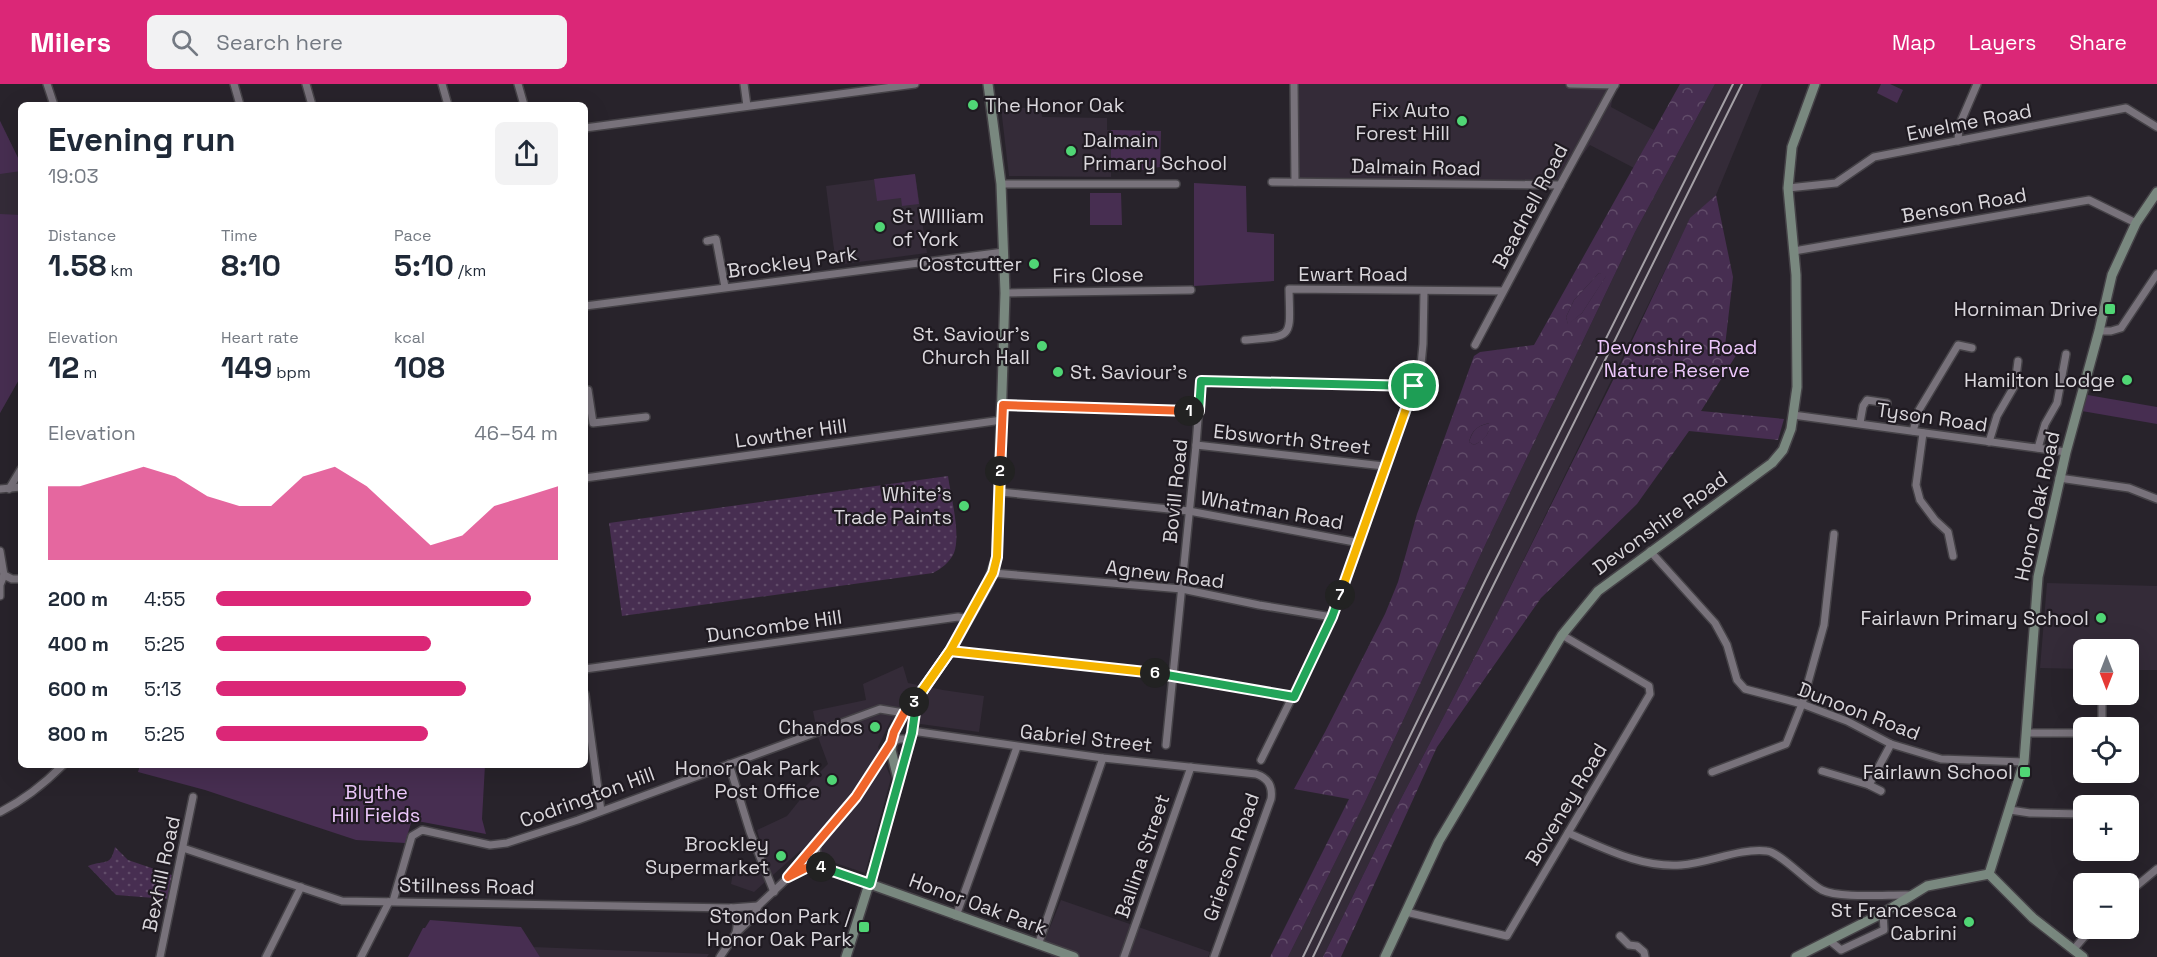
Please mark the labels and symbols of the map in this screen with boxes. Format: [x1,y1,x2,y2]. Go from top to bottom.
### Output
place label: The Honor Oak [985,92,1125,118]
place label: Fix Auto Forest Hill [1355,97,1450,146]
street label: Ewelme Road [1904,97,2034,147]
marker: The Honor Oak [966,98,980,112]
marker: Fix Auto Forest Hill [1455,114,1469,128]
place label: Dalmain Primary School [1083,127,1227,176]
street label: Beadnell Road [1486,139,1574,273]
marker: Dalmain Primary School [1064,144,1078,158]
street label: Dalmain Road [1351,153,1481,181]
street label: Benson Road [1899,181,2029,229]
place label: St WIlliam of York [892,203,984,252]
marker: St WIlliam of York [873,220,887,234]
street label: Brockley Park [725,240,859,284]
place label: Costcutter [918,251,1022,277]
marker: Costcutter [1027,257,1041,271]
street label: Firs Close [1052,261,1144,289]
street label: Ewart Road [1298,261,1408,287]
place label: Horniman Drive [1954,296,2098,322]
marker: Horniman Drive [2103,302,2117,316]
place label: St. Saviour's Church Hall [912,321,1030,370]
park label: Devonshire Road Nature Reserve [1597,334,1757,383]
marker: St. Saviour's Church Hall [1035,339,1049,353]
place label: St. Saviour's [1070,359,1188,385]
pin [1388,360,1439,411]
marker: St. Saviour's [1051,365,1065,379]
place label: Hamilton Lodge [1964,367,2115,393]
marker: Hamilton Lodge [2120,373,2134,387]
pin: 1 [1174,396,1204,426]
street label: Tyson Road [1875,396,1989,438]
street label: Lowther Hill [733,412,849,454]
street label: Ebsworth Street [1212,418,1372,460]
street label: Honor Oak Road [2008,429,2066,583]
street label: Bovill Road [1157,437,1193,545]
pin: 2 [985,456,1015,486]
street label: Devonshire Road [1587,465,1733,581]
place label: White's Trade Paints [834,481,952,530]
street label: Whatman Road [1198,485,1346,535]
marker: White's Trade Paints [957,499,971,513]
street label: Agnew Road [1104,554,1226,594]
pin: 7 [1325,580,1355,610]
street label: Duncombe Hill [704,604,844,648]
place label: Fairlawn Primary School [1861,605,2089,631]
marker: Fairlawn Primary School [2094,611,2108,625]
north arrow [2073,639,2139,705]
pin: 6 [1140,658,1170,688]
street label: Dunoon Road [1794,676,1924,746]
pin: 3 [899,687,929,717]
place label: Chandos [778,714,863,740]
street label: Gabriel Street [1018,718,1154,758]
marker: Chandos [868,720,882,734]
street label: Boveney Road [1519,738,1613,870]
place label: Honor Oak Park Post Office [675,755,820,804]
place label: Fairlawn School [1863,759,2013,785]
street label: Codrington Hill [516,760,658,834]
marker: Fairlawn School [2018,765,2032,779]
marker: Honor Oak Park Post Office [825,773,839,787]
park label: Blythe Hill Fields [332,779,420,828]
street label: Grierson Road [1197,789,1265,925]
street label: Ballina Street [1109,791,1175,921]
street label: Bexhill Road [136,814,186,934]
place label: Brockley Supermarket [645,831,769,880]
marker: Brockley Supermarket [774,849,788,863]
pin: 4 [806,852,836,882]
street label: Honor Oak Park [905,867,1051,941]
street label: Stillness Road [399,872,535,900]
place label: St Francesca Cabrini [1831,897,1957,946]
place label: Stondon Park / Honor Oak Park [707,903,853,952]
marker: St Francesca Cabrini [1962,915,1976,929]
marker: Stondon Park / Honor Oak Park [857,920,871,934]

